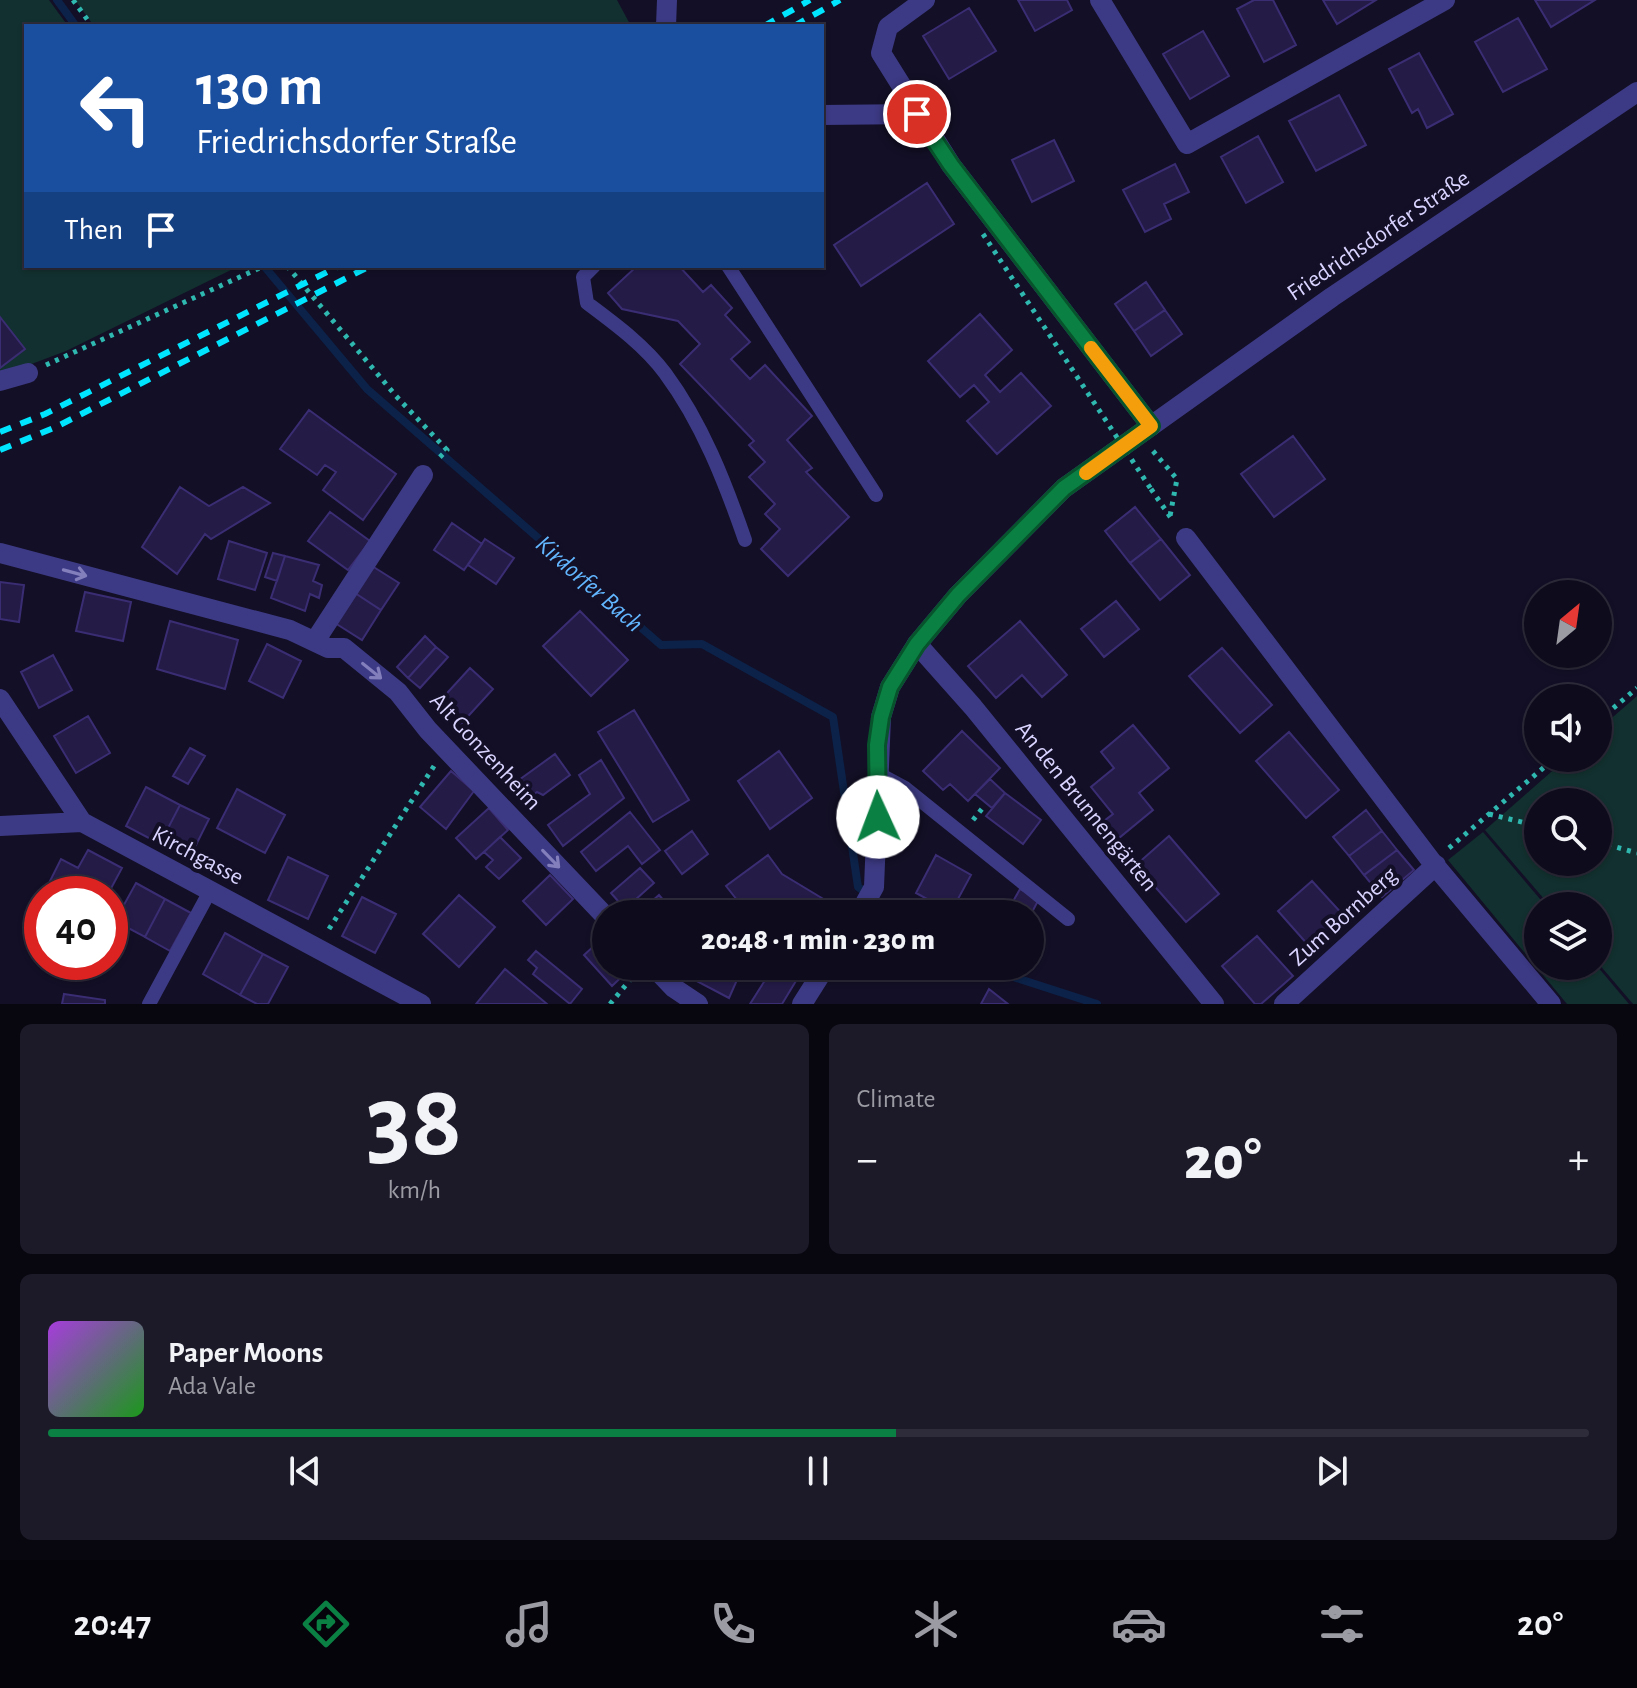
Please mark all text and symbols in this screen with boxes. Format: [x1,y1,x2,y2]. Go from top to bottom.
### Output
icon: left [64,56,168,160]
text: 130 m [196,59,323,115]
pin [883,80,951,148]
icon: arrive [895,92,939,136]
text: Friedrichsdorfer Straße [196,124,517,160]
street label: Friedrichsdorfer Straße [1283,166,1474,306]
icon: arrive [139,208,183,252]
text: Then [64,215,123,245]
water label: Kirdorfer Bach [531,530,648,637]
one-way arrow [62,567,88,582]
north arrow [1524,580,1612,668]
map controls [1524,580,1612,980]
one-way arrow [361,662,382,680]
button: sound [1524,684,1612,772]
street label: Alt Gonzenheim [425,688,545,815]
street label: An den Brunnengärten [1011,717,1162,896]
position arrow [836,775,920,859]
button: search [1524,788,1612,876]
street label: Kirchgasse [148,822,247,890]
one-way arrow [541,849,560,869]
street label: Zum Bornberg [1286,863,1402,971]
speed limit sign: 40 [24,876,128,980]
button: layers [1524,892,1612,980]
text: 20:48 · 1 min · 230 m [701,925,935,955]
text: 38 [366,1071,462,1175]
text: Climate [857,1086,935,1112]
text: 20° [1184,1130,1261,1190]
text: − [857,1138,878,1182]
text: + [1568,1138,1589,1182]
text: km/h [387,1177,441,1203]
text: Paper Moons [168,1338,323,1368]
text: Ada Vale [168,1373,256,1399]
icon: previous [283,1449,327,1493]
icon: pause [796,1449,840,1493]
icon: next [1310,1449,1354,1493]
icon: directions [298,1596,354,1652]
icon: music [501,1596,557,1652]
icon: phone [705,1596,761,1652]
icon: climate [908,1596,964,1652]
icon: car [1111,1596,1167,1652]
icon: filters [1314,1596,1370,1652]
text: 20:47 [74,1606,151,1642]
text: 20° [1517,1606,1563,1642]

